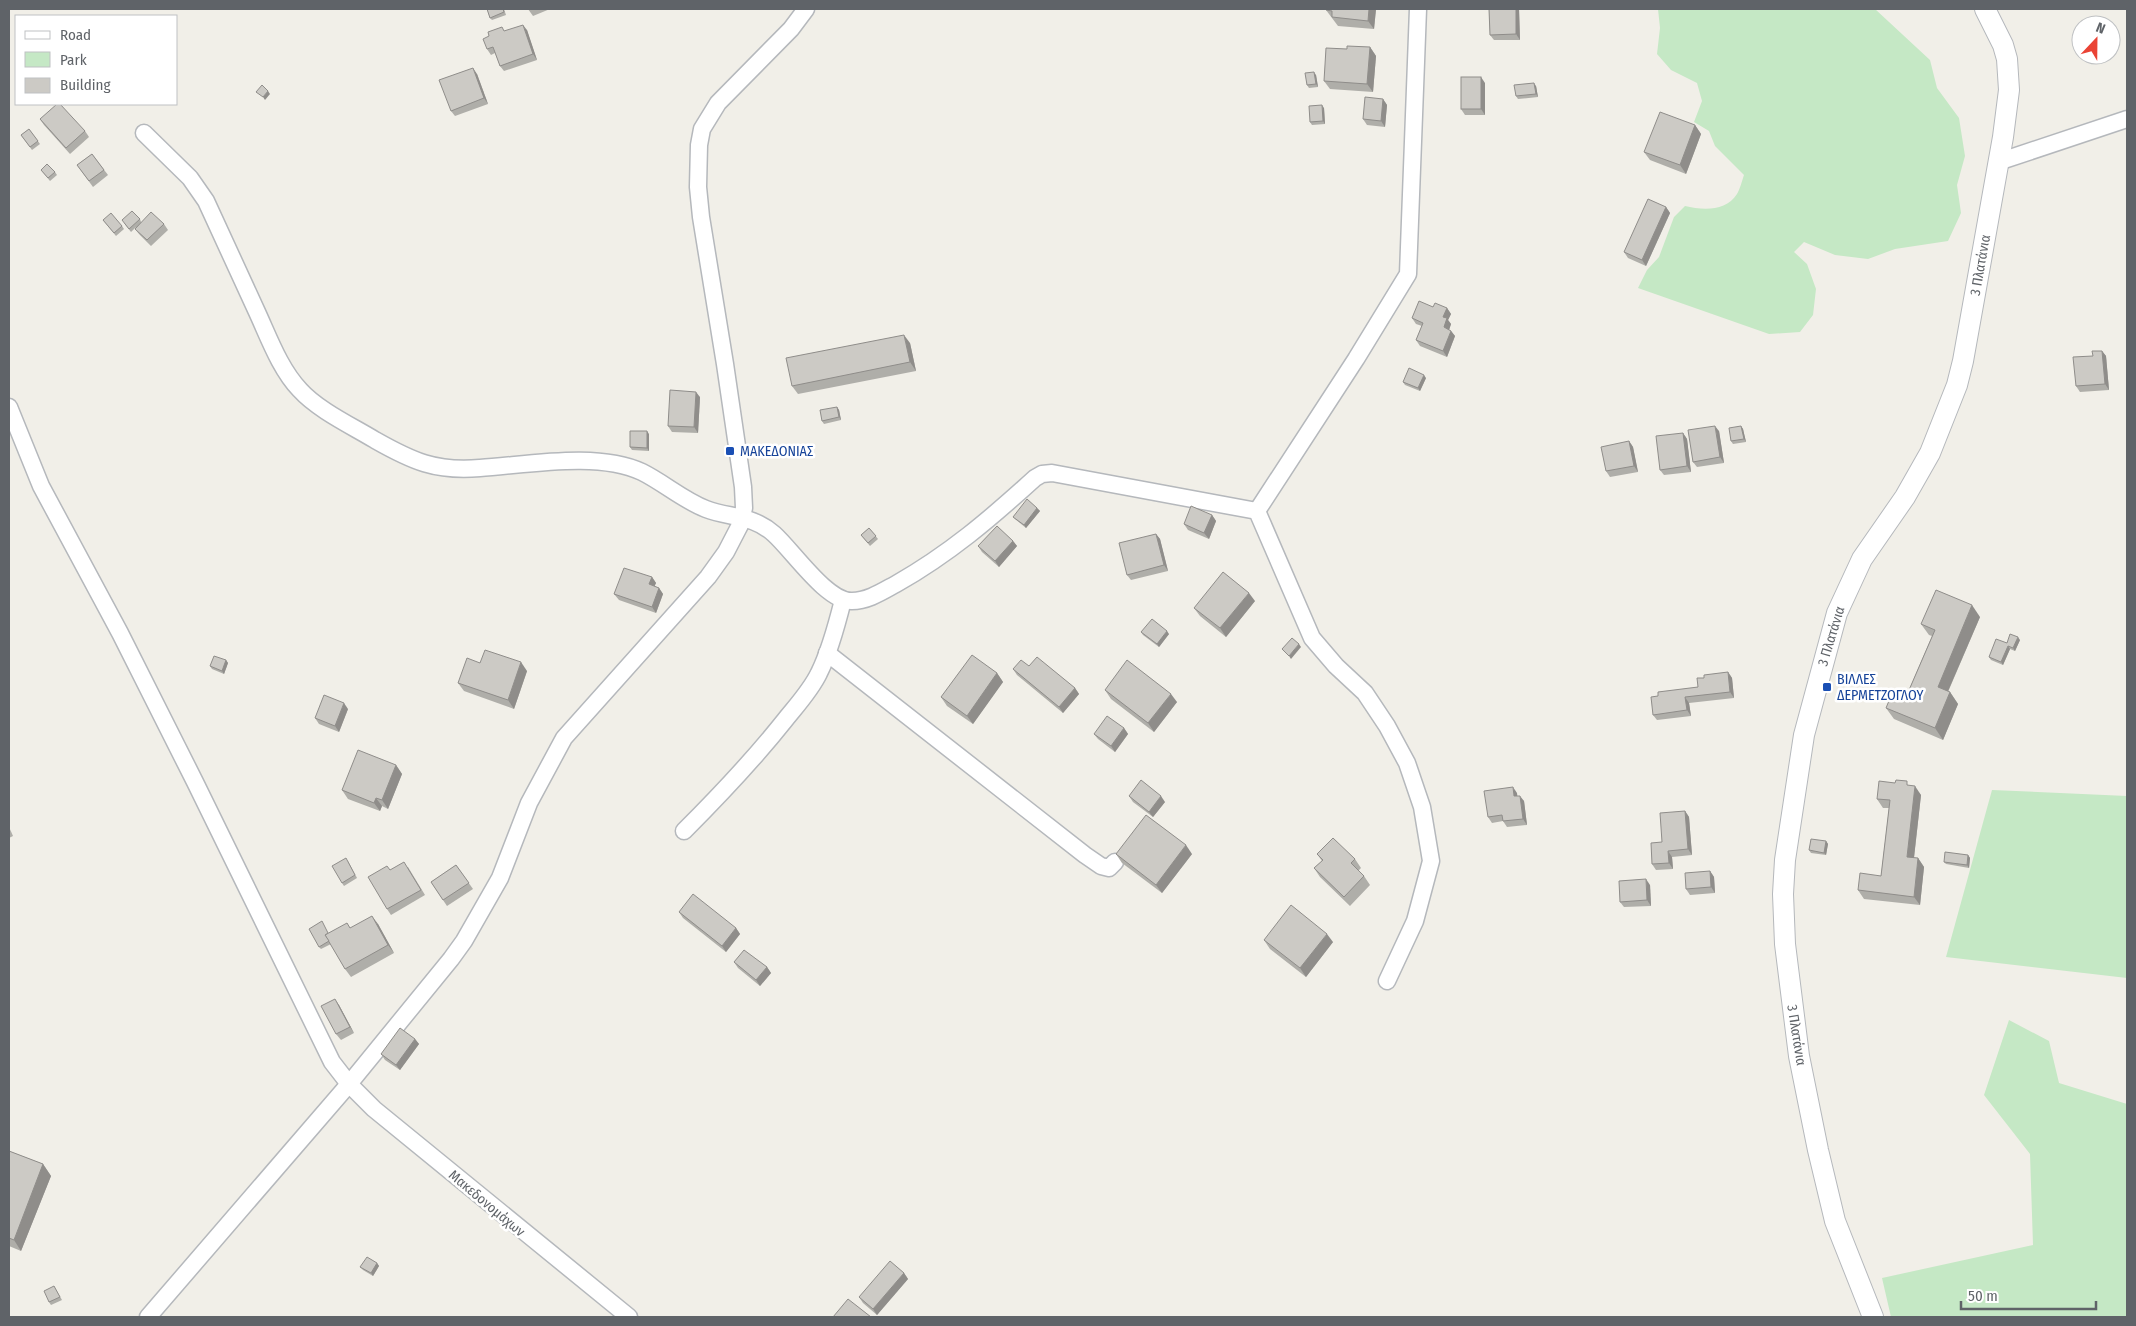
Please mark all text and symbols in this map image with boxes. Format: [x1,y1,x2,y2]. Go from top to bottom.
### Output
legend [15,15,178,105]
north arrow [2071,15,2121,65]
text: N [2094,19,2108,38]
text: Road [60,26,91,44]
text: Park [60,51,87,69]
text: Building [60,76,111,94]
street label: 3 Πλατάνια [1967,233,1994,297]
place label: ΜΑΚΕΔΟΝΙΑΣ [740,443,813,460]
marker: ΜΑΚΕΔΟΝΙΑΣ [724,445,736,457]
street label: 3 Πλατάνια [1814,604,1849,668]
place label: ΒΙΛΛΕΣ ΔΕΡΜΕΤΖΟΓΛΟΥ [1837,671,1923,704]
marker: ΒΙΛΛΕΣ ΔΕΡΜΕΤΖΟΓΛΟΥ [1821,681,1833,693]
street label: 3 Πλατάνια [1783,1003,1810,1067]
street label: Μακεδονομάχων [445,1167,528,1240]
scale bar [1961,1278,2096,1310]
text: 50 m [1968,1287,1998,1305]

